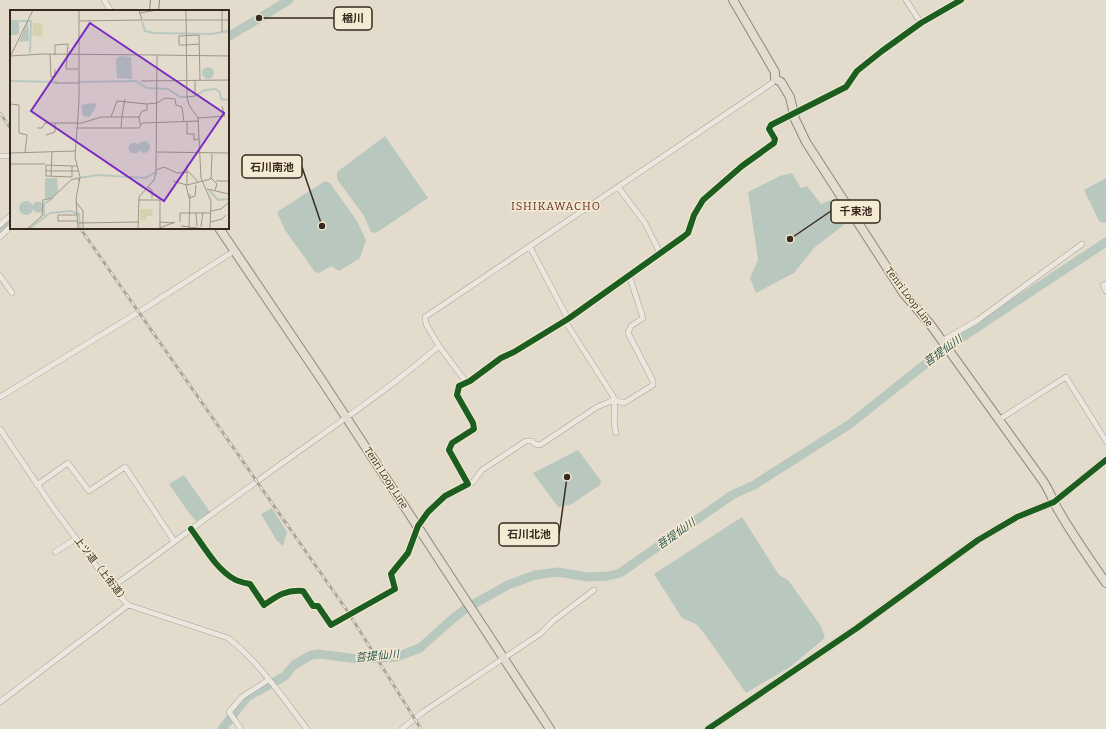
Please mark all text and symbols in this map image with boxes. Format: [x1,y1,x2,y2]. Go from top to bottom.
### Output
callout: 楢川 [334,7,372,30]
inset map [10,10,229,229]
text: 楢川 [342,12,364,25]
callout: 石川南池 [242,155,302,178]
text: 石川南池 [250,161,294,174]
district label: ISHIKAWACHO [511,200,601,213]
callout: 千束池 [831,200,880,223]
text: 千束池 [840,205,873,218]
street label: Tenri Loop Line [883,265,935,329]
water label: 菩提仙川 [921,332,965,369]
street label: Tenri Loop Line [362,445,410,511]
water label: 菩提仙川 [654,515,699,552]
callout: 石川北池 [499,523,559,546]
text: 石川北池 [507,528,551,541]
street label: 上ツ道（上街道） [72,535,130,605]
water label: 菩提仙川 [355,648,400,664]

